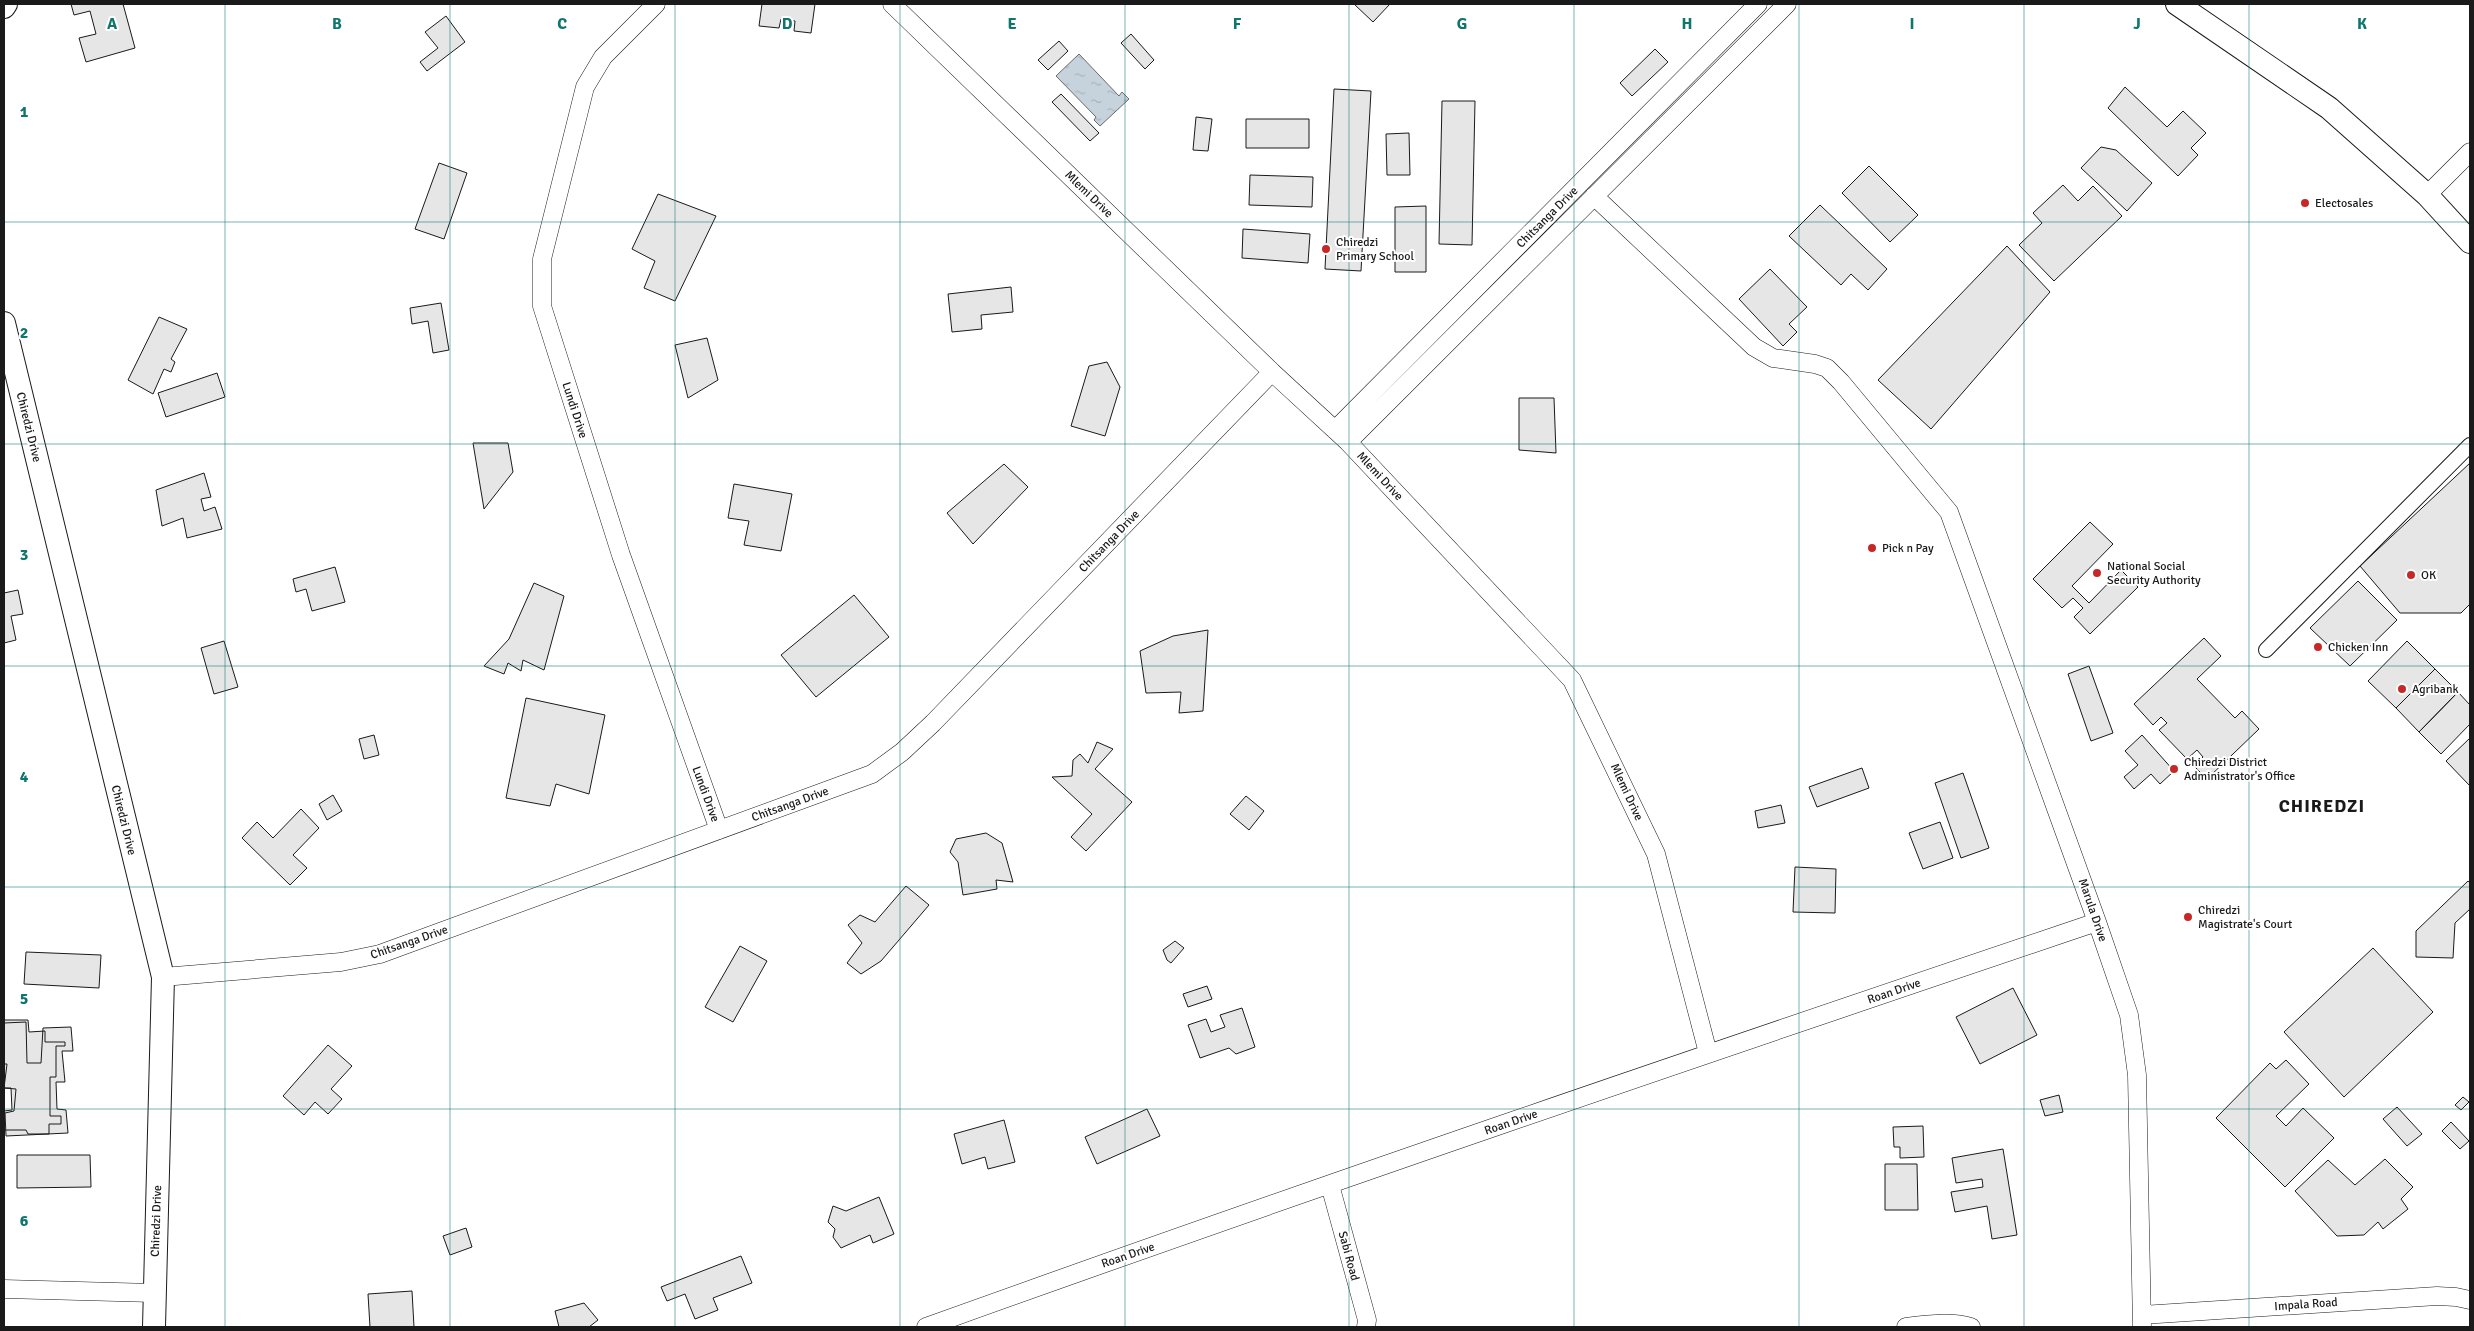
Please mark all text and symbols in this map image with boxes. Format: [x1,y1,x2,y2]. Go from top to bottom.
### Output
text: A [107,14,118,34]
text: B [332,14,342,34]
text: C [557,14,567,34]
text: D [782,14,793,34]
text: E [1007,14,1017,34]
text: F [1233,14,1242,34]
text: G [1457,14,1467,34]
text: H [1682,14,1692,34]
text: I [1909,14,1915,34]
text: J [2133,14,2141,34]
text: K [2357,14,2367,34]
text: 1 [20,102,29,122]
street label: Mlemi Drive [1061,168,1116,221]
street label: Chitsanga Drive [1513,183,1581,251]
place label: Electosales [2315,196,2373,211]
marker: Electosales [2299,197,2311,209]
place label: Chiredzi Primary School [1336,235,1414,264]
marker: Chiredzi Primary School [1320,243,1332,255]
text: 2 [20,323,28,343]
street label: Lundi Drive [558,380,591,440]
street label: Chiredzi Drive [13,391,44,464]
street label: Mlemi Drive [1353,449,1406,504]
street label: Chitsanga Drive [1076,507,1143,576]
place label: Pick n Pay [1882,541,1934,556]
marker: Pick n Pay [1866,542,1878,554]
text: 3 [20,545,28,565]
place label: National Social Security Authority [2107,559,2201,588]
marker: National Social Security Authority [2091,567,2103,579]
place label: OK [2421,568,2436,583]
marker: OK [2405,569,2417,581]
place label: Chicken Inn [2328,640,2388,655]
marker: Chicken Inn [2312,641,2324,653]
place label: Agribank [2412,682,2458,697]
marker: Agribank [2396,683,2408,695]
place label: Chiredzi District Administrator's Office [2184,755,2295,784]
street label: Mlemi Drive [1607,761,1646,823]
marker: Chiredzi District Administrator's Office [2168,763,2180,775]
street label: Lundi Drive [689,764,723,824]
text: 4 [20,767,29,787]
street label: Chiredzi Drive [108,784,139,857]
street label: Chitsanga Drive [750,784,831,825]
district label: CHIREDZI [2279,795,2365,817]
street label: Marula Drive [2075,877,2110,944]
place label: Chiredzi Magistrate's Court [2198,903,2292,932]
marker: Chiredzi Magistrate's Court [2182,911,2194,923]
street label: Chitsanga Drive [368,922,450,963]
street label: Roan Drive [1866,975,1923,1008]
text: 5 [20,989,28,1009]
street label: Roan Drive [1483,1106,1540,1139]
street label: Chiredzi Drive [148,1185,165,1257]
text: 6 [20,1211,29,1231]
street label: Sabi Road [1335,1230,1362,1283]
street label: Roan Drive [1100,1239,1157,1272]
street label: Impala Road [2274,1295,2338,1314]

